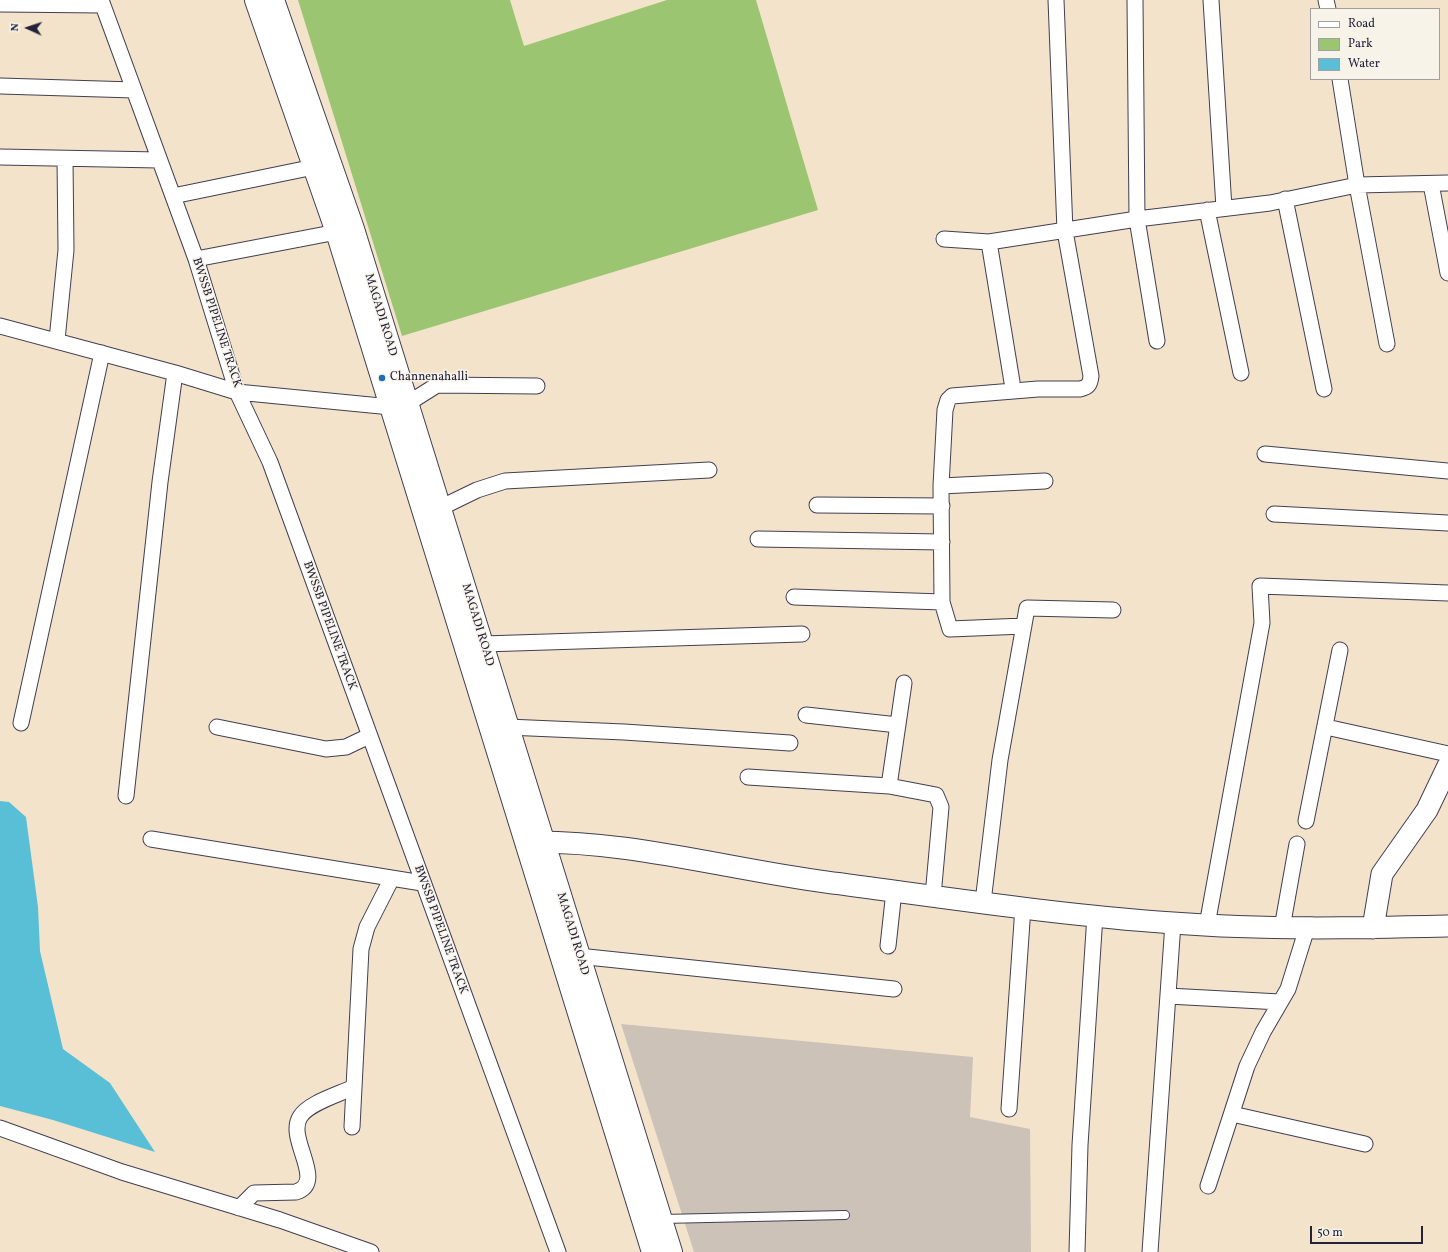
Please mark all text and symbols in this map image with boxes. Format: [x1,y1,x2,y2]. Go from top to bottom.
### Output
north arrow [8,8,48,48]
legend [1310,8,1440,80]
text: Road [1348,16,1375,32]
text: N [8,23,23,32]
text: Park [1348,36,1373,52]
text: Water [1348,56,1380,72]
street label: BWSSB PIPELINE TRACK [188,256,244,390]
street label: MAGADI ROAD [361,272,399,358]
place label: Channenahalli [390,371,468,385]
marker: Channenahalli [377,373,387,383]
street label: BWSSB PIPELINE TRACK [299,560,359,692]
street label: MAGADI ROAD [458,582,496,668]
street label: BWSSB PIPELINE TRACK [410,864,470,996]
street label: MAGADI ROAD [553,891,591,977]
scale bar [1312,1218,1425,1244]
text: 50 m [1317,1225,1343,1241]

